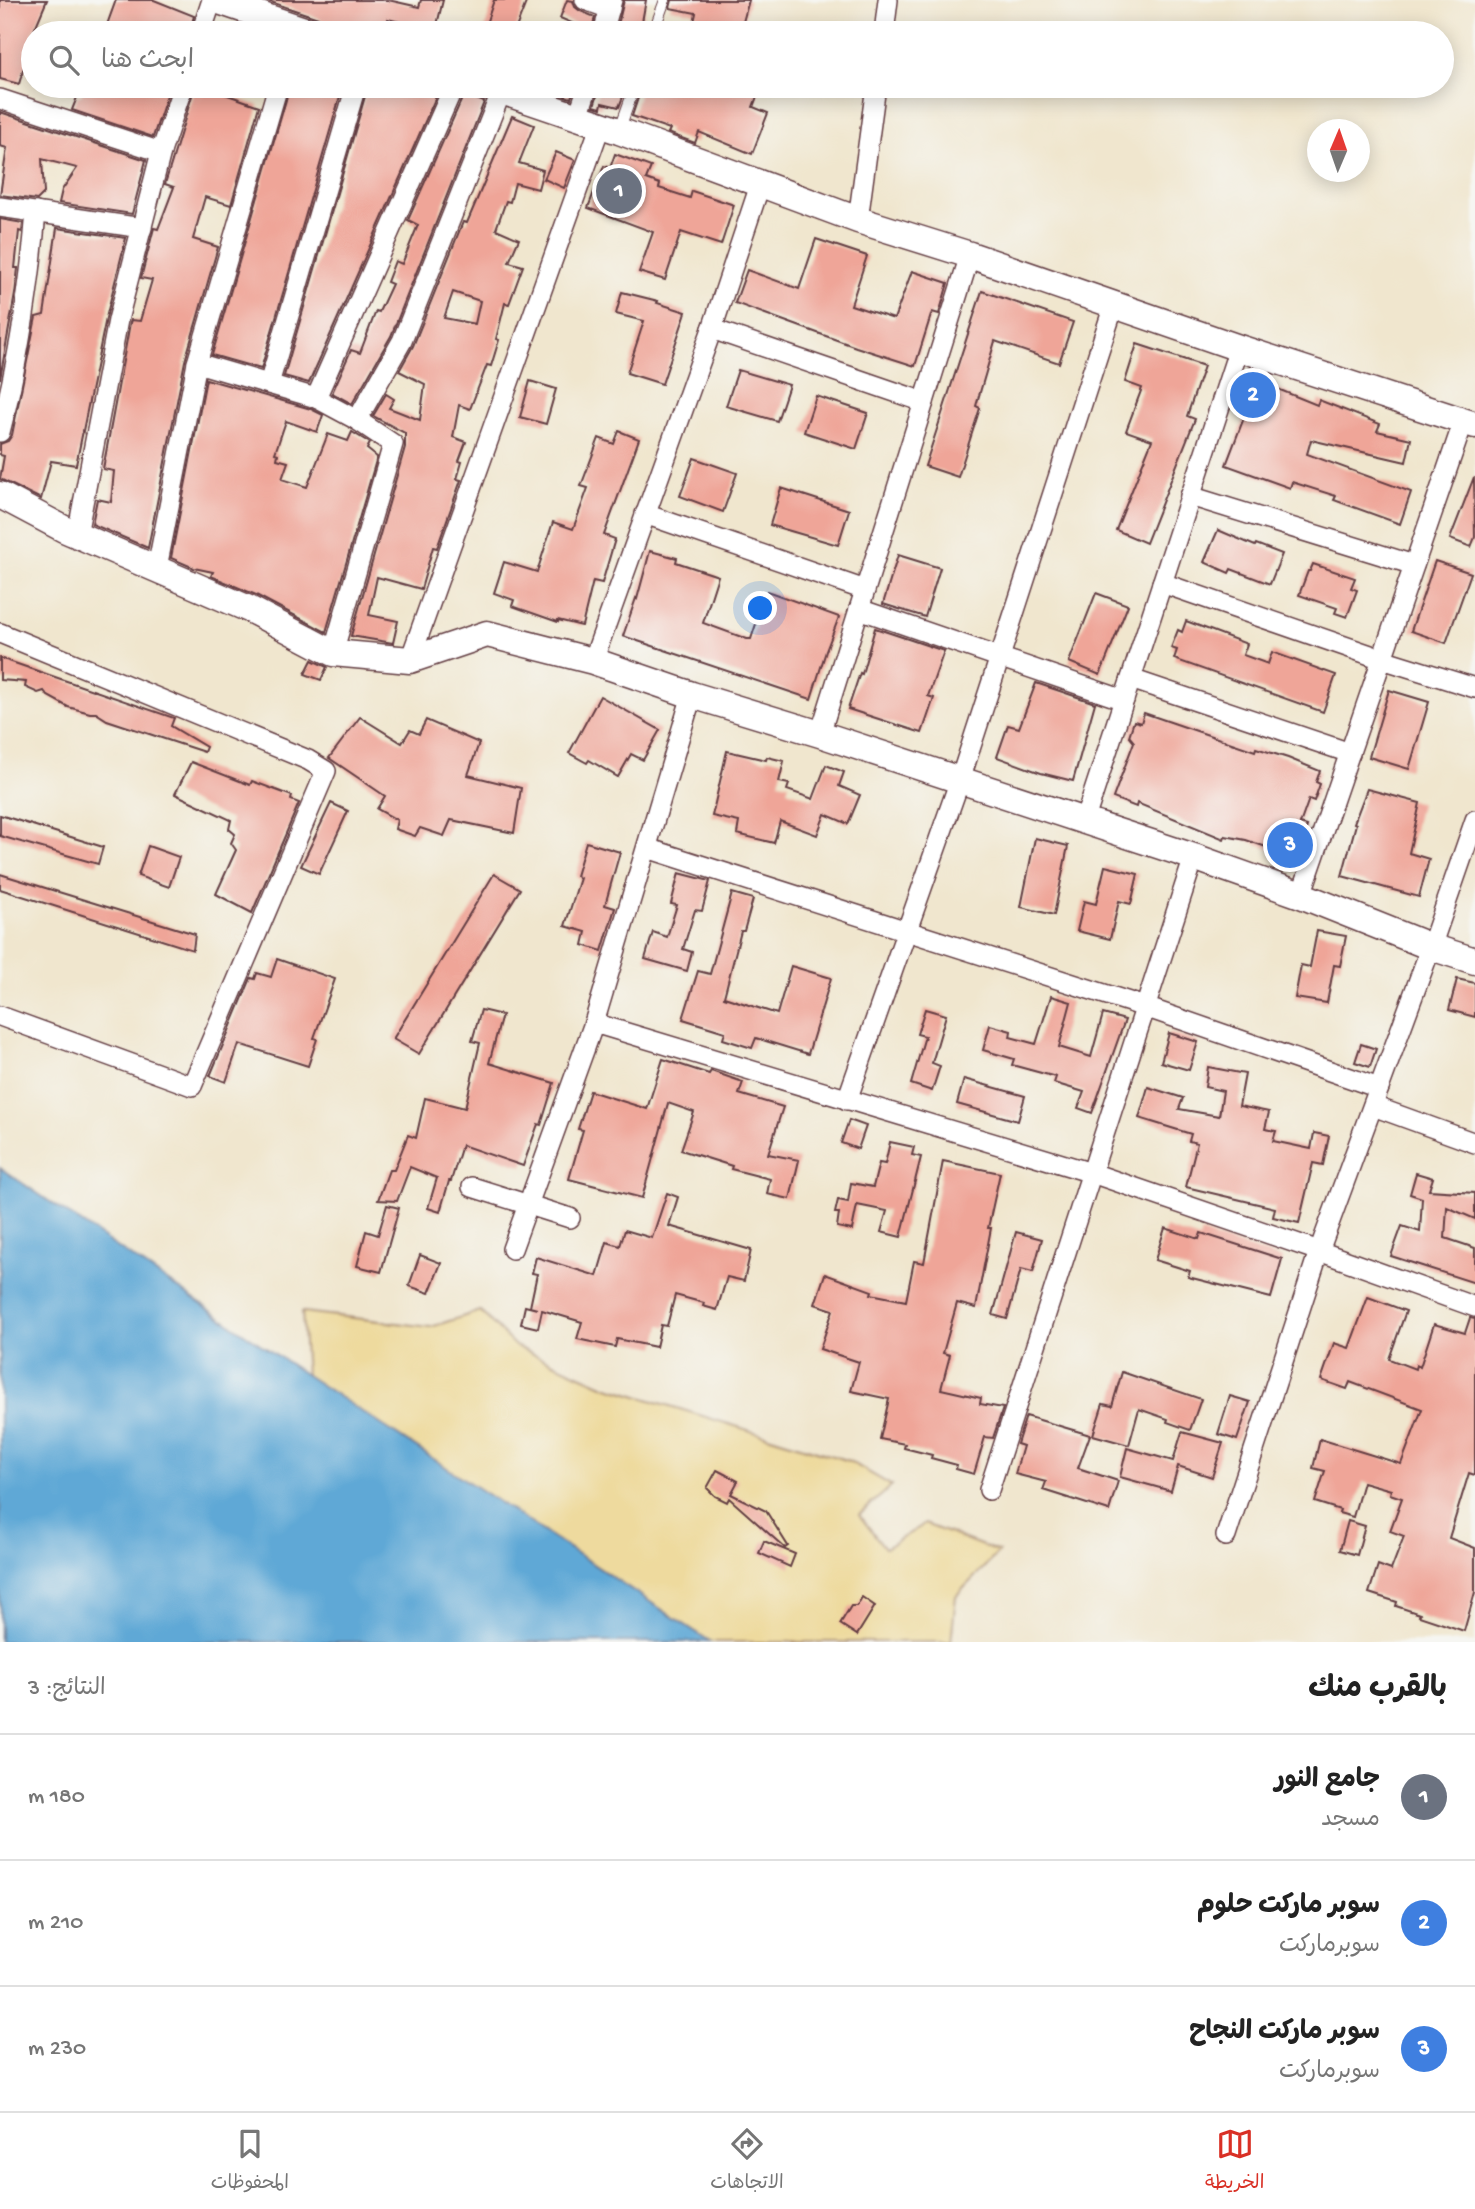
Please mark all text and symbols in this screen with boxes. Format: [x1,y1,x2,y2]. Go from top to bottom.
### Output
search box [21,21,1454,98]
icon: search [45,41,83,79]
text: ابحث هنا [101,47,194,78]
north arrow [1307,119,1370,182]
pin: 1 [596,165,642,217]
pin: 2 [1230,369,1276,421]
your location [743,591,777,625]
pin: 3 [1267,819,1313,871]
text: بالقرب منك [1308,1673,1447,1708]
text: النتائج: 3 [28,1676,106,1703]
text: جامع النور [1275,1766,1380,1797]
text: 180 m [28,1784,85,1811]
text: 1 [1419,1784,1429,1811]
text: مسجد [1321,1807,1380,1834]
text: سوبر ماركت حلوم [1197,1892,1380,1923]
text: 210 m [28,1910,83,1937]
text: 2 [1418,1910,1430,1937]
text: سوبرماركت [1279,1933,1380,1960]
text: سوبر ماركت النجاح [1189,2018,1380,2049]
text: 230 m [28,2036,86,2063]
text: 3 [1418,2036,1430,2063]
text: سوبرماركت [1279,2059,1380,2086]
tab: المحفوظات [211,2125,289,2198]
tab: الاتجاهات [710,2125,784,2198]
tab: الخريطة [1205,2125,1264,2198]

